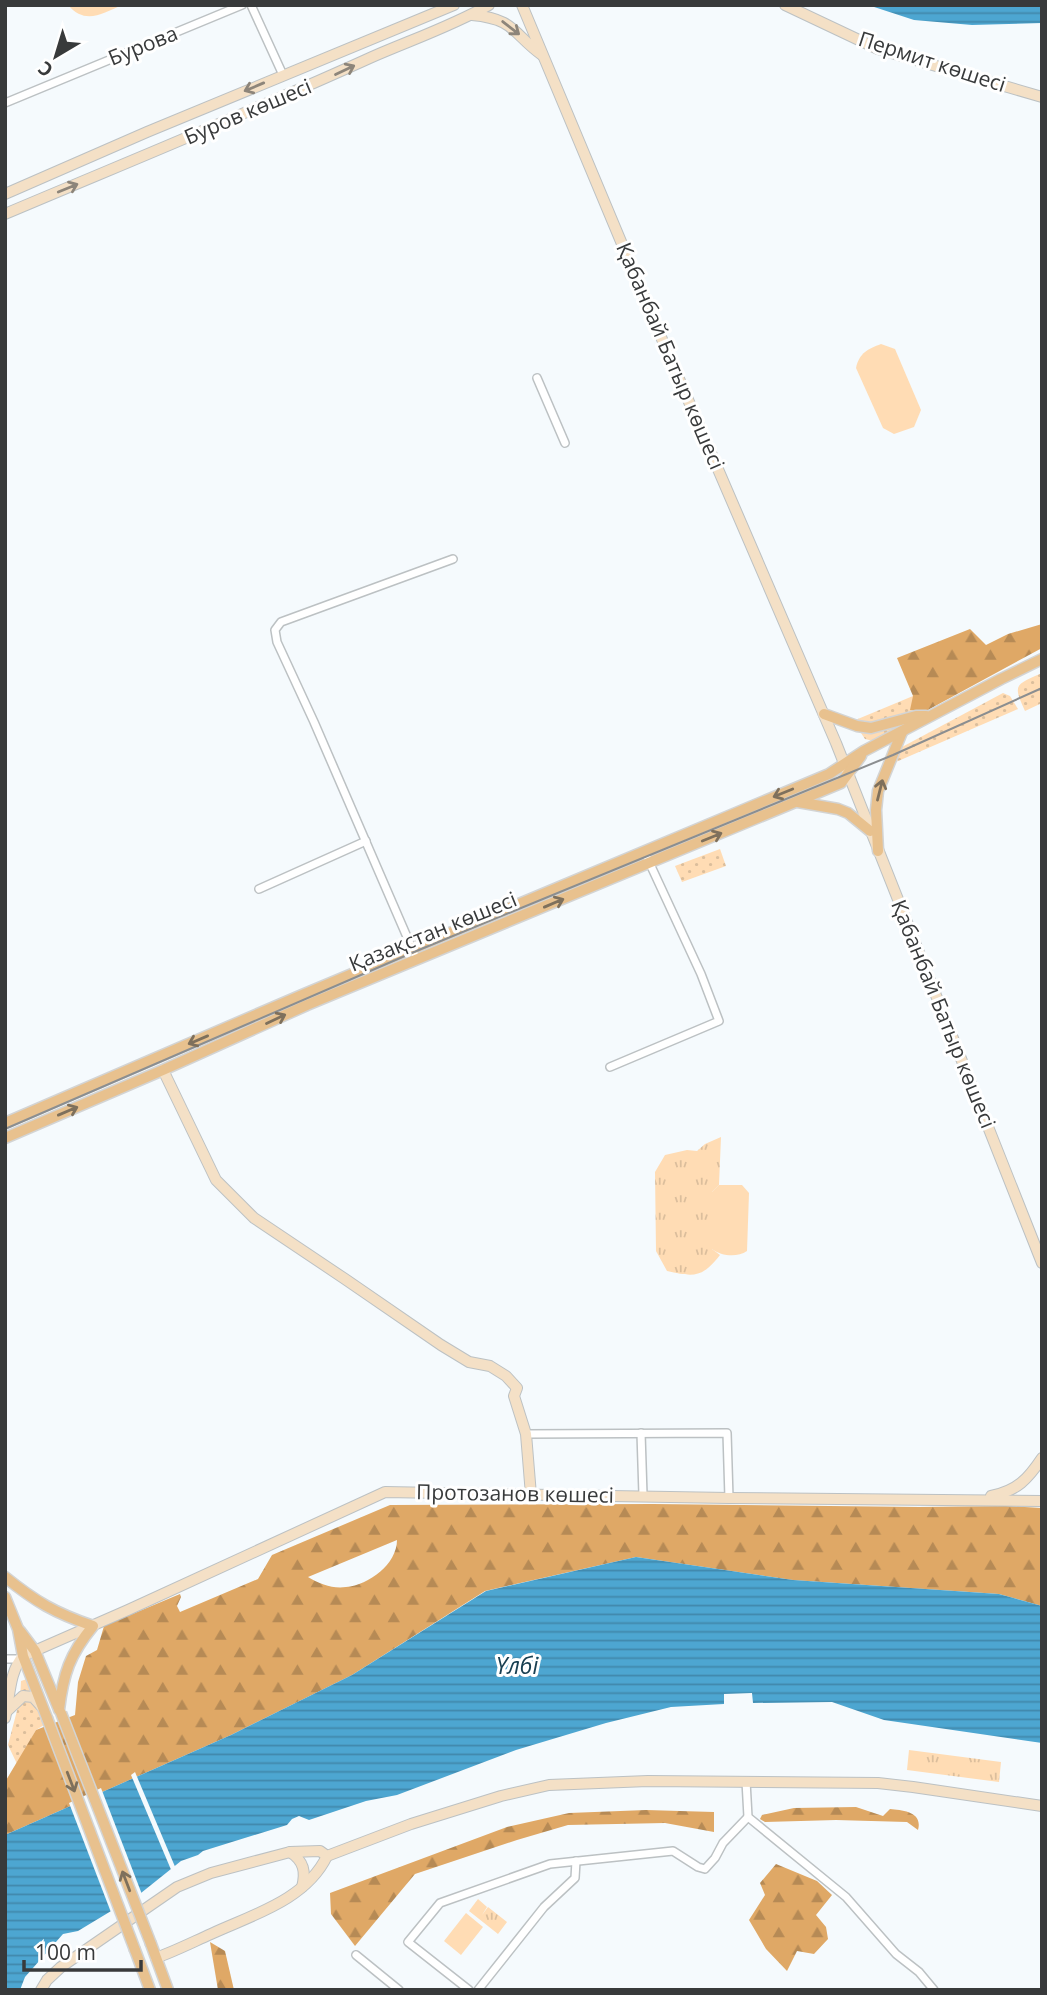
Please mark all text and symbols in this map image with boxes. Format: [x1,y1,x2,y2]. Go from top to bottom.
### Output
street label: Бурова [104,18,182,72]
north arrow [21,21,91,91]
one-way arrow [501,21,520,36]
street label: Пермит көшесі [855,24,1010,98]
text: С [33,55,58,83]
one-way arrow [334,63,355,76]
street label: Буров көшесі [180,72,316,150]
one-way arrow [244,81,266,94]
one-way arrow [57,180,79,193]
street label: Қабанбай Батыр көшесі [610,238,732,473]
one-way arrow [874,779,887,802]
one-way arrow [773,787,794,800]
one-way arrow [701,830,723,843]
street label: Қазақстан көшесі [345,885,521,977]
street label: Қабанбай Батыр көшесі [885,895,1003,1132]
one-way arrow [543,896,564,909]
one-way arrow [265,1012,286,1025]
one-way arrow [187,1034,209,1047]
one-way arrow [57,1104,78,1117]
street label: Протозанов көшесі [416,1477,614,1509]
water label: Үлбі [496,1649,539,1681]
one-way arrow [66,1770,79,1792]
one-way arrow [119,1870,132,1892]
scale bar [24,1928,142,1972]
text: 100 m [35,1938,96,1966]

